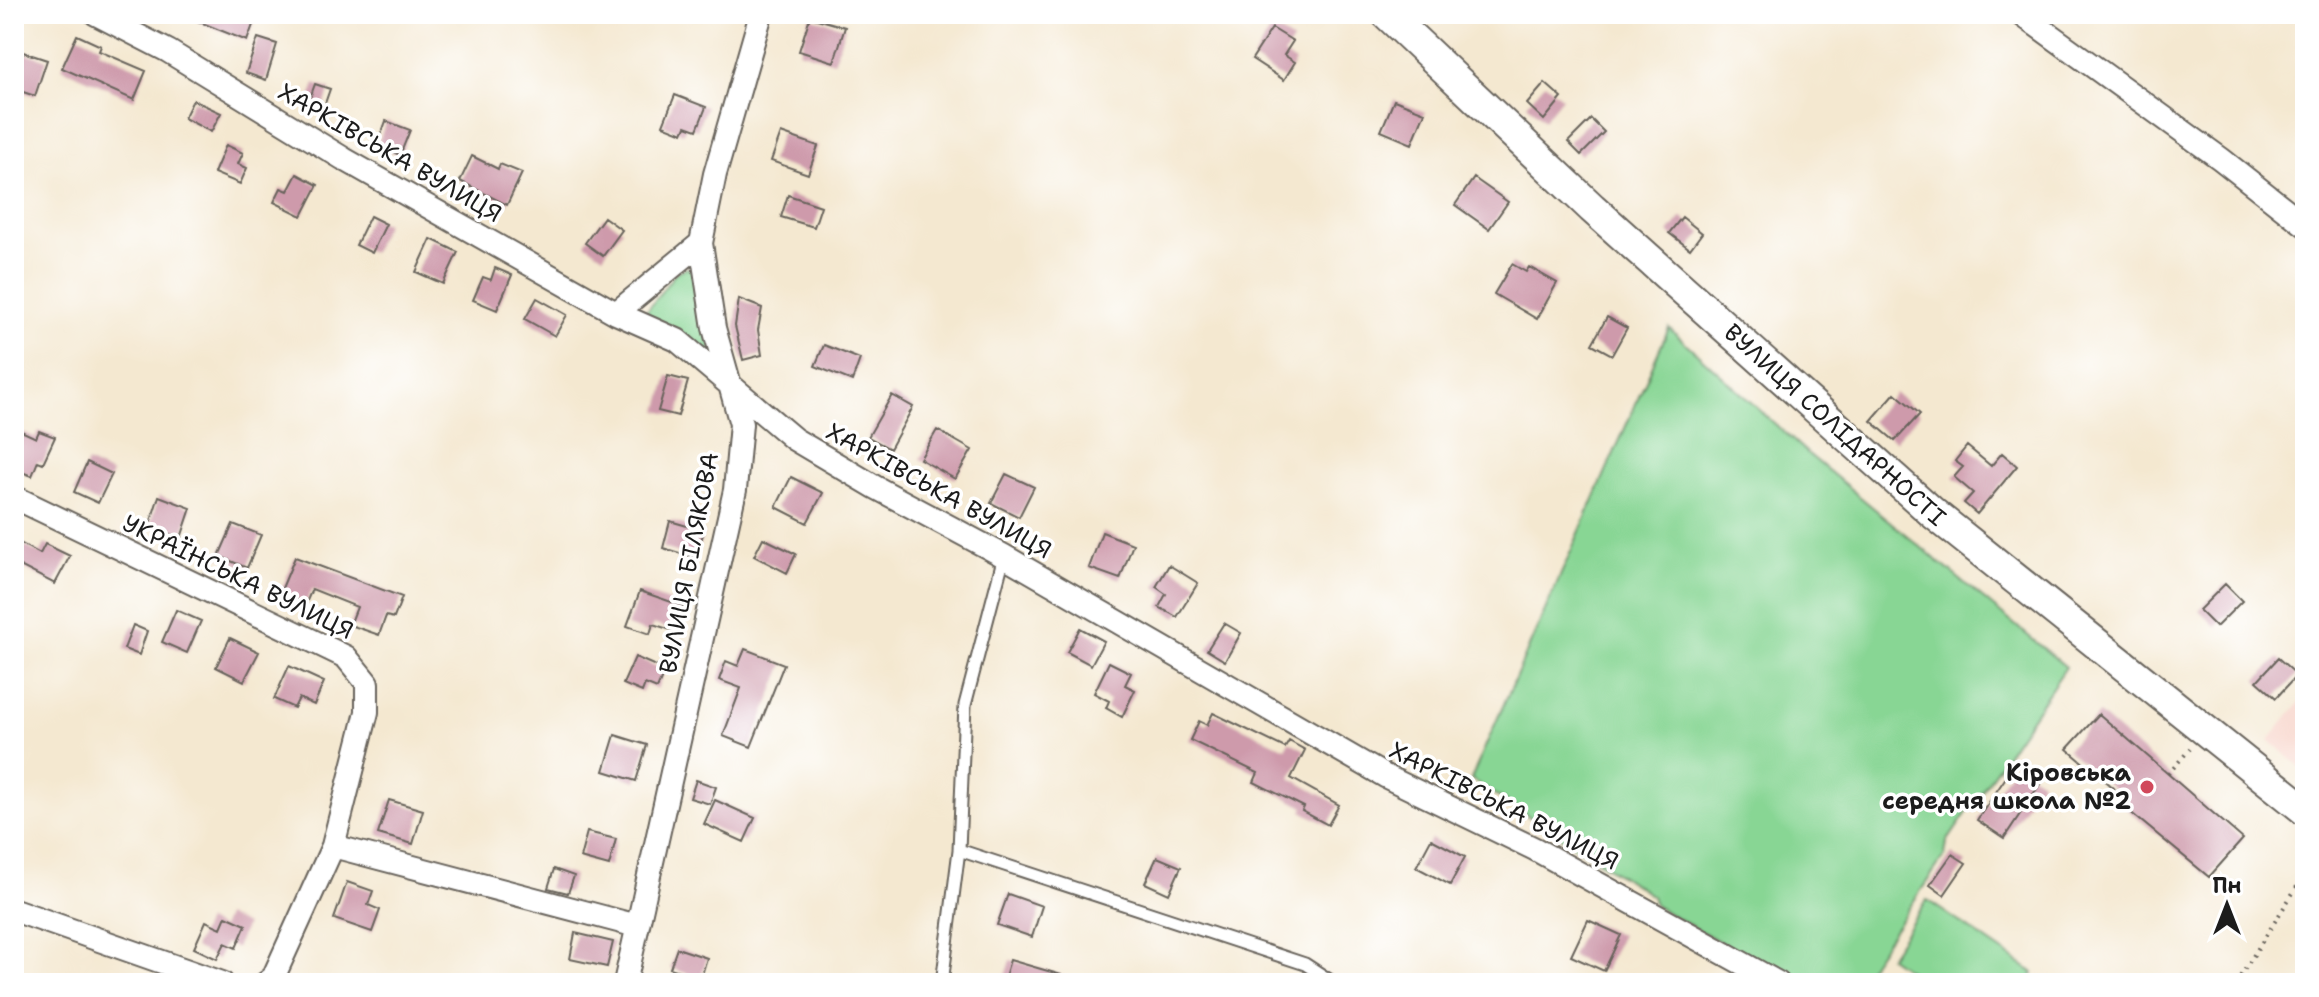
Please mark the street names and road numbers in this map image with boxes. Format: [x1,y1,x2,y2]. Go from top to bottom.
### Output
street label: ХАРКІВСЬКА ВУЛИЦЯ [273,76,507,230]
street label: ВУЛИЦЯ СОЛІДАРНОСТІ [1717,317,1953,533]
street label: ХАРКІВСЬКА ВУЛИЦЯ [821,416,1057,566]
street label: ВУЛИЦЯ БІЛЯКОВА [652,450,726,676]
street label: УКРАЇНСЬКА ВУЛИЦЯ [117,507,359,647]
street label: ХАРКІВСЬКА ВУЛИЦЯ [1384,734,1624,878]

